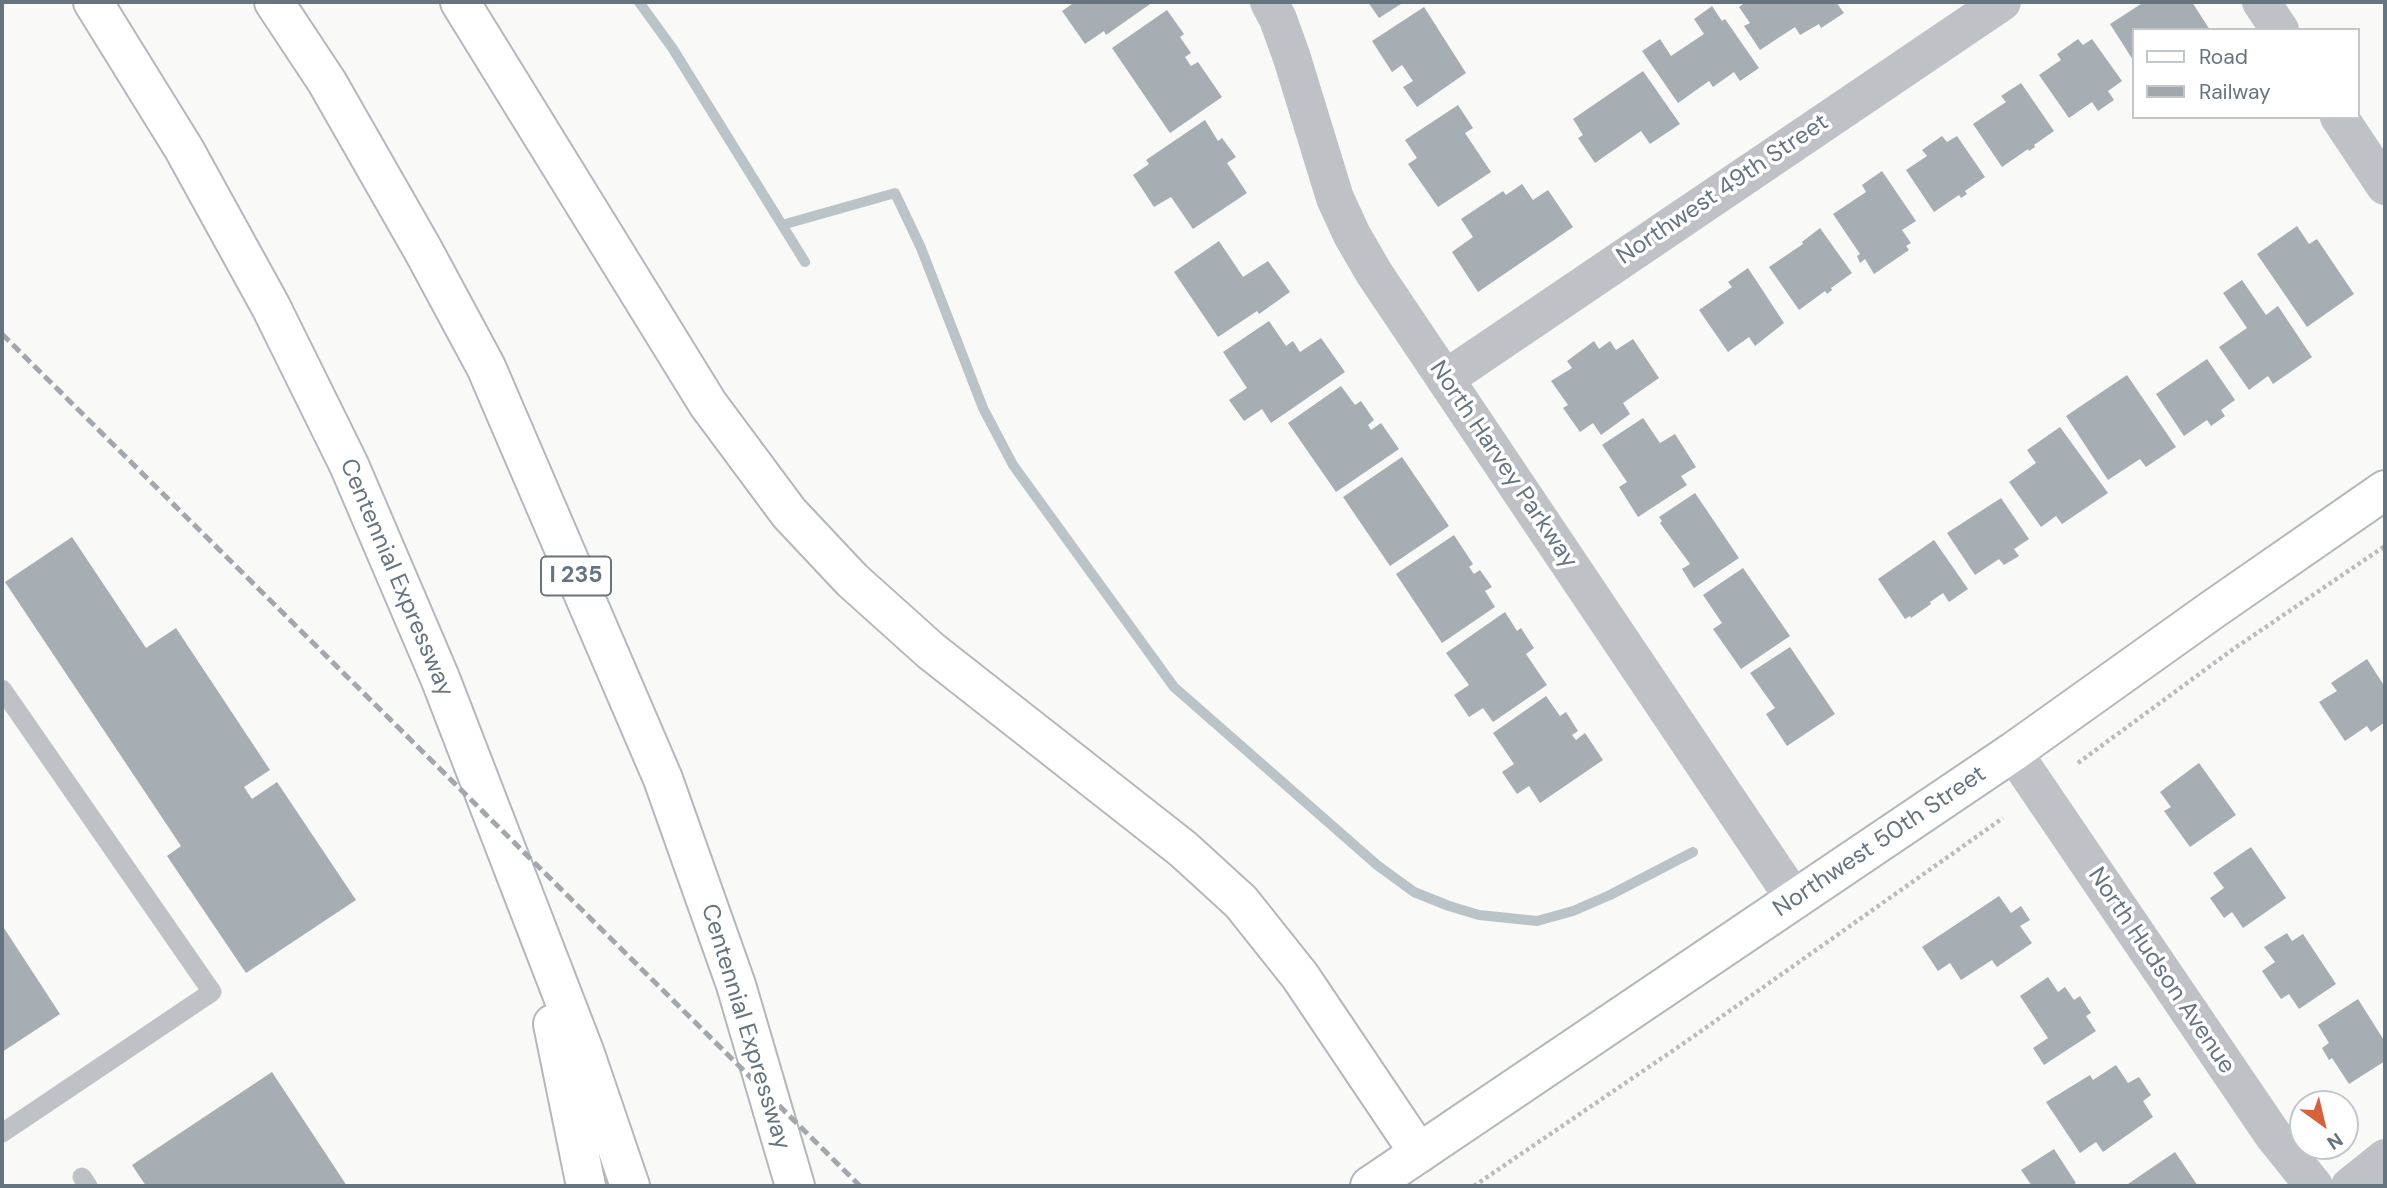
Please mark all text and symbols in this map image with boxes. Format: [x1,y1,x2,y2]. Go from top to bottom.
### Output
legend [2132,28,2359,119]
text: Road [2199,43,2248,71]
text: Railway [2199,78,2271,106]
street label: Northwest 49th Street [1612,108,1834,272]
street label: North Harvey Parkway [1423,356,1583,574]
street label: Centennial Expressway [333,455,459,701]
road number: I 235 [541,556,611,596]
street label: Northwest 50th Street [1768,760,1992,924]
street label: North Hudson Avenue [2081,862,2241,1080]
street label: Centennial Expressway [694,901,796,1153]
north arrow [2289,1090,2359,1160]
text: N [2322,1127,2348,1155]

